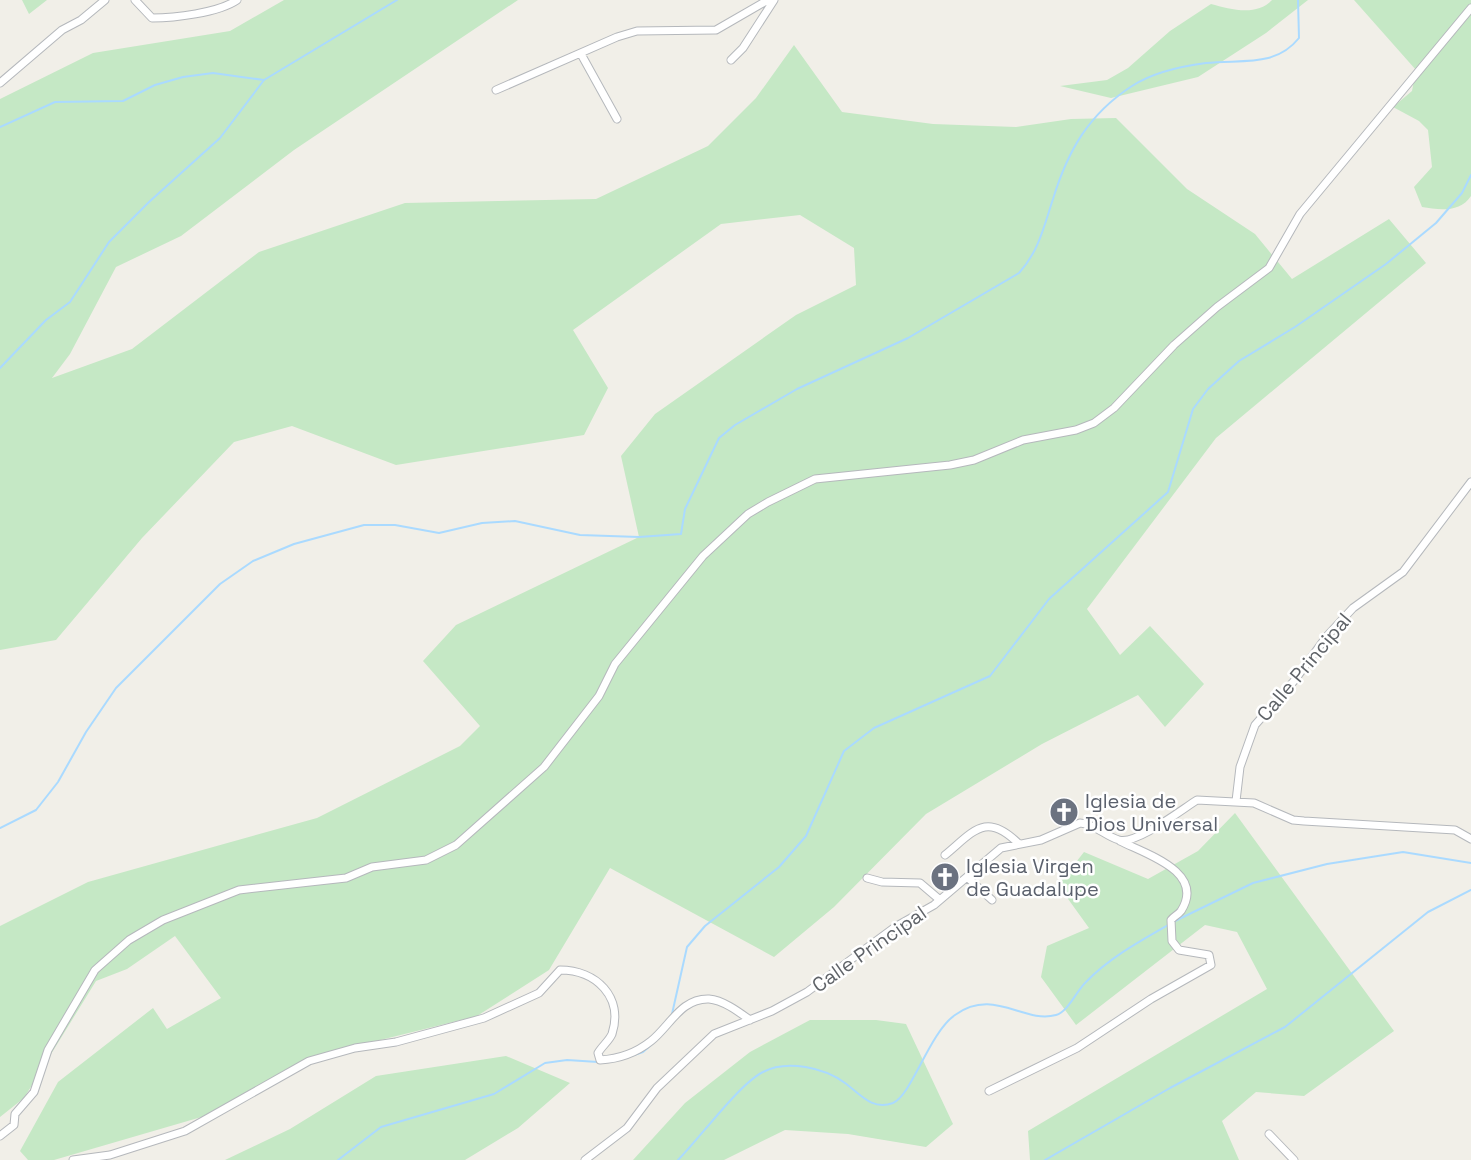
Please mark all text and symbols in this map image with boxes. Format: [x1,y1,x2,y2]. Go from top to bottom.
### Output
street label: Calle Principal [1251,607,1357,727]
place label: Iglesia de Dios Universal [1085,788,1218,837]
church icon: Iglesia de Dios Universal [1048,796,1080,828]
place label: Iglesia Virgen de Guadalupe [966,853,1099,902]
church icon: Iglesia Virgen de Guadalupe [929,861,961,893]
street label: Calle Principal [807,900,931,998]

